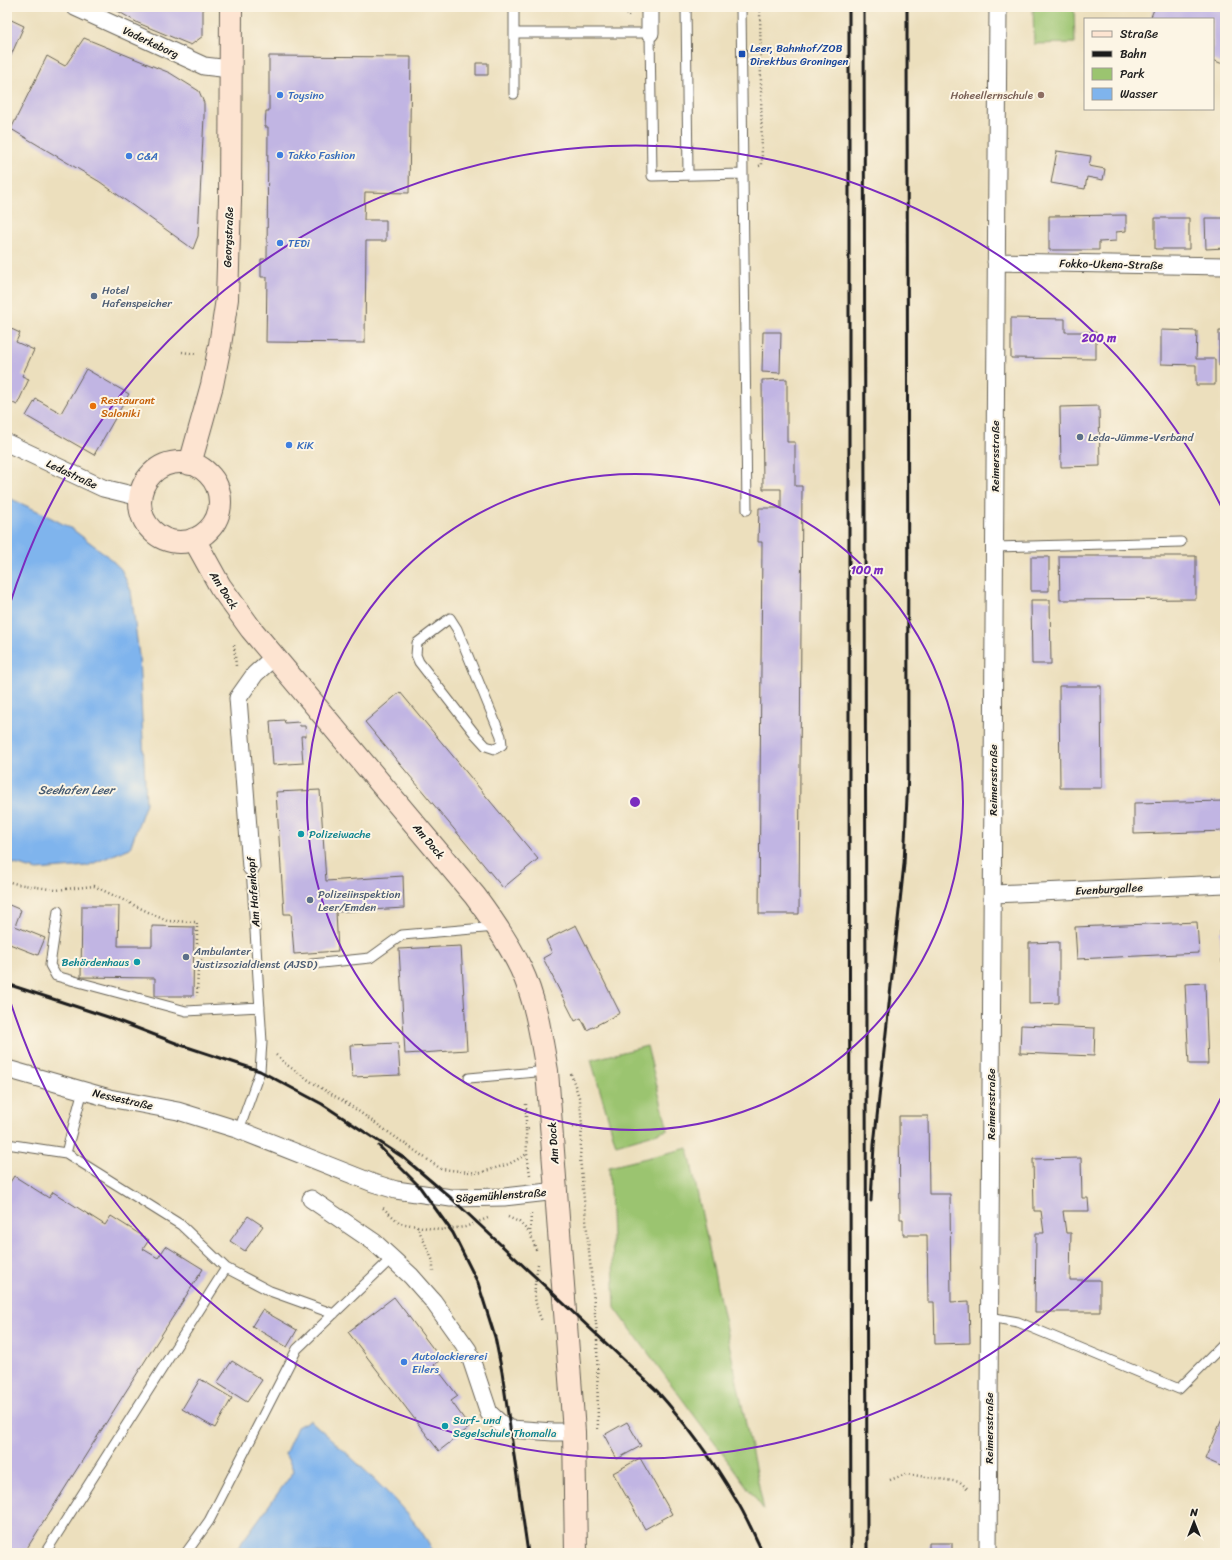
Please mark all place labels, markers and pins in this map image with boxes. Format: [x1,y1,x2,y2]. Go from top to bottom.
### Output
place label: Leer, Bahnhof/ZOB Direktbus Groningen [750,39,849,71]
marker: Leer, Bahnhof/ZOB Direktbus Groningen [737,49,747,59]
place label: Toysino [288,86,324,105]
place label: Hoheellernschule [950,86,1034,105]
marker: Toysino [275,90,285,100]
marker: Hoheellernschule [1036,90,1046,100]
place label: Takko Fashion [288,146,355,165]
place label: C&A [137,147,158,166]
marker: Takko Fashion [275,150,285,160]
marker: C&A [124,151,134,161]
place label: TEDi [288,234,311,253]
marker: TEDi [275,238,285,248]
place label: Hotel Hafenspeicher [102,281,173,313]
marker: Hotel Hafenspeicher [89,291,99,301]
place label: Restaurant Saloniki [101,391,156,423]
marker: Restaurant Saloniki [88,401,98,411]
place label: Leda-Jümme-Verband [1088,428,1195,447]
marker: Leda-Jümme-Verband [1075,432,1085,442]
place label: KiK [297,436,314,455]
marker: KiK [284,440,294,450]
centre of rings [628,795,642,809]
place label: Polizeiwache [309,825,371,844]
marker: Polizeiwache [296,829,306,839]
place label: Polizeiinspektion Leer/Emden [318,885,400,917]
marker: Polizeiinspektion Leer/Emden [305,895,315,905]
place label: Ambulanter Justizsozialdienst (AJSD) [193,942,318,974]
marker: Ambulanter Justizsozialdienst (AJSD) [181,952,191,962]
place label: Behördenhaus [61,953,129,972]
marker: Behördenhaus [132,957,142,967]
place label: Autolackiererei Eilers [411,1347,488,1379]
marker: Autolackiererei Eilers [399,1357,409,1367]
place label: Surf- und Segelschule Thomalla [453,1411,557,1443]
marker: Surf- und Segelschule Thomalla [440,1421,450,1431]

